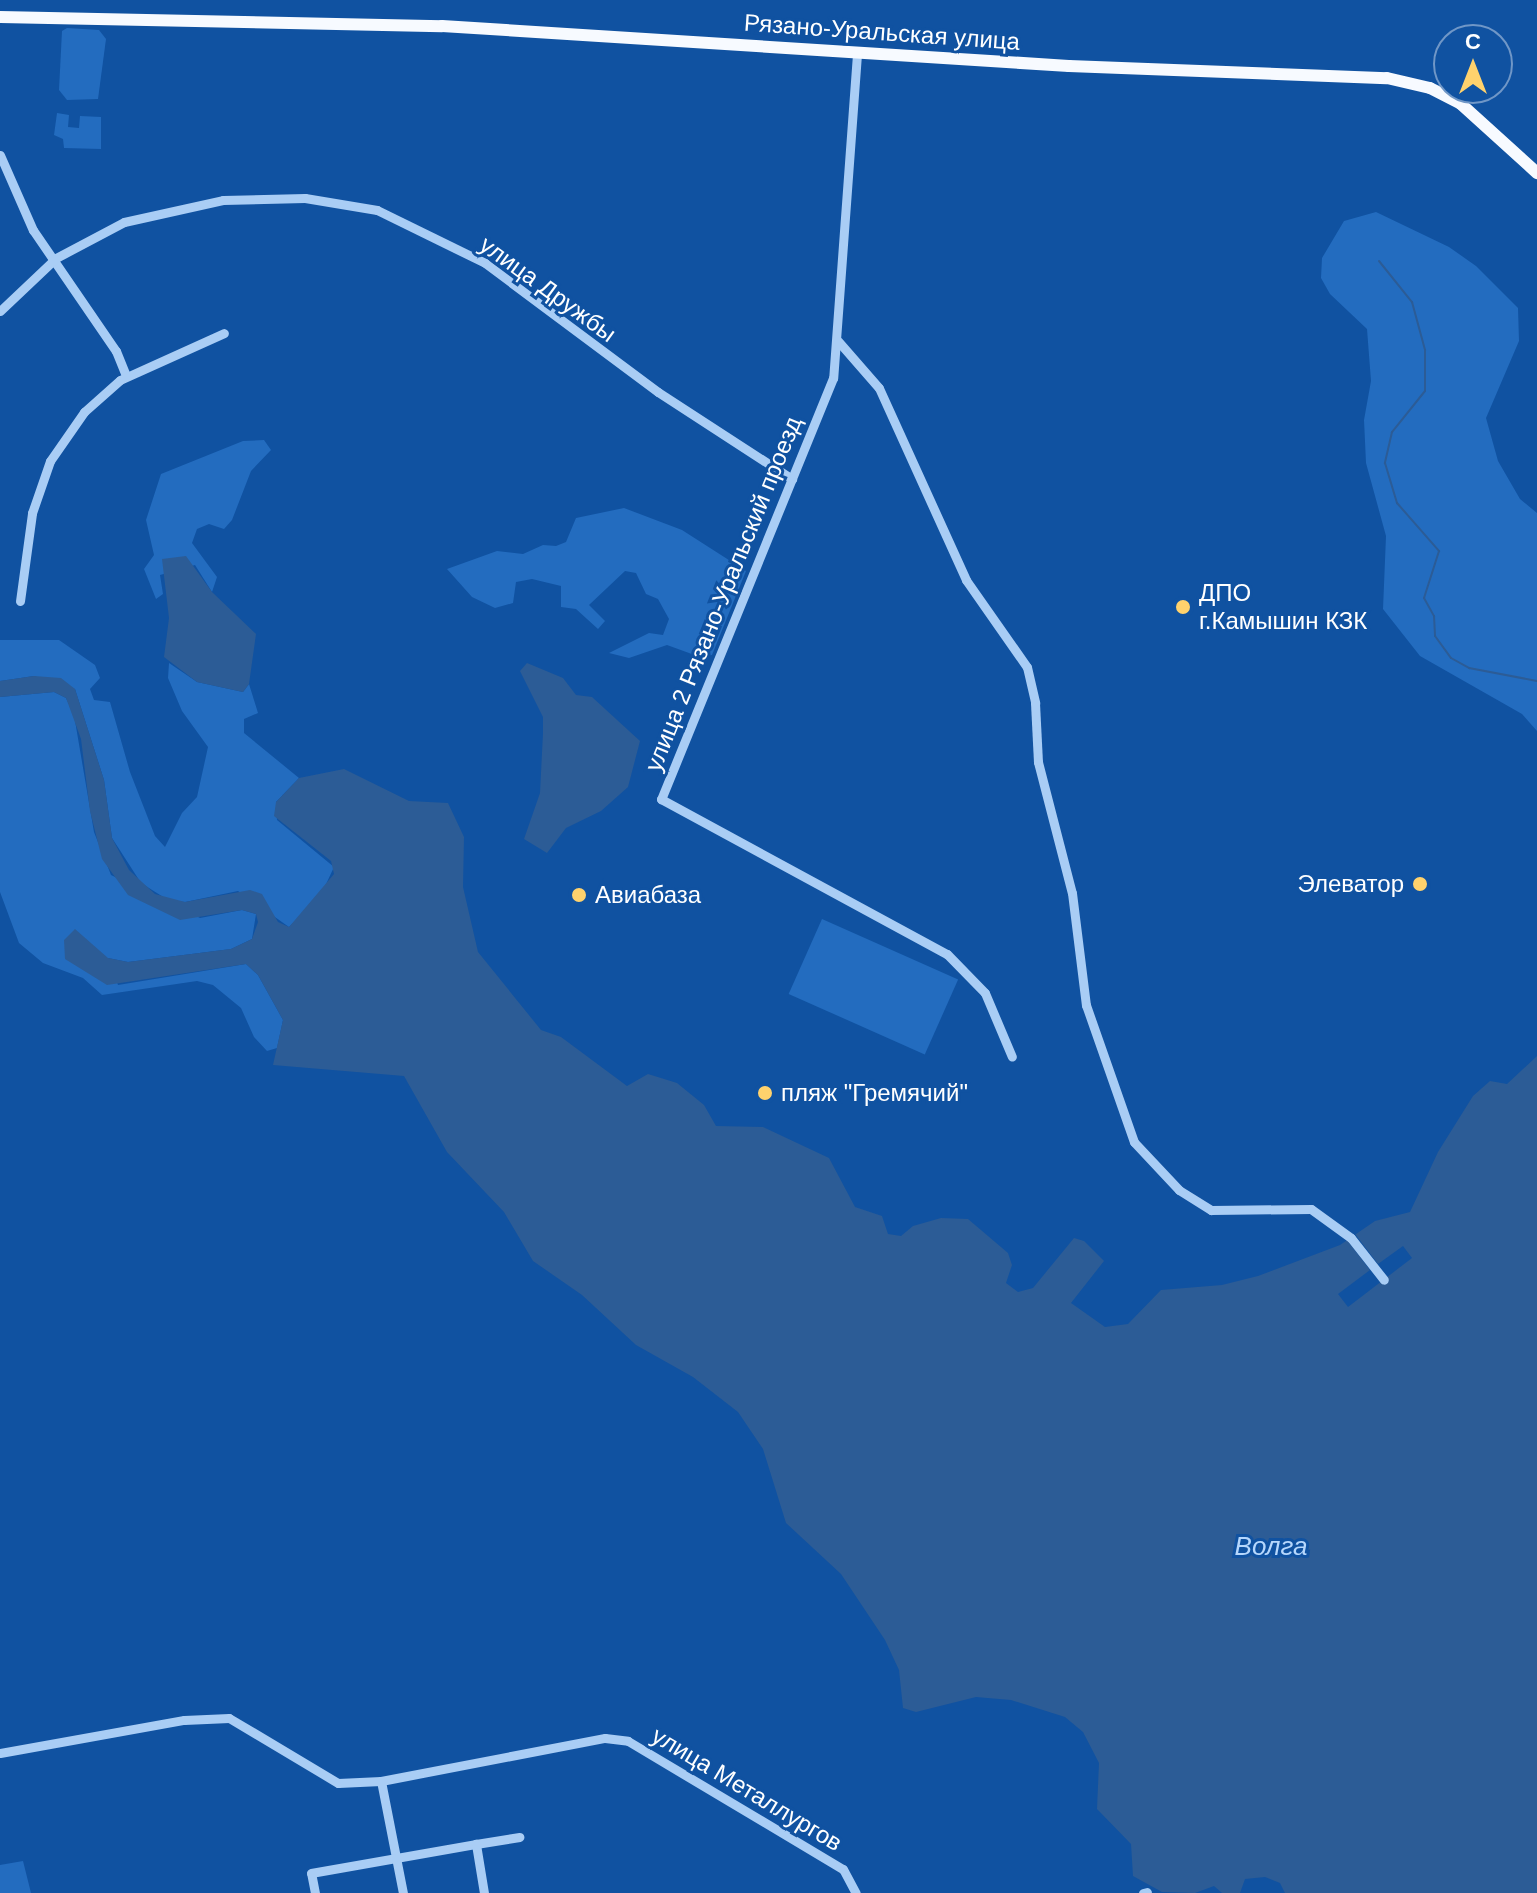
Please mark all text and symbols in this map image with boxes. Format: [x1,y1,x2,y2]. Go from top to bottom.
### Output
street label: Рязано-Уральская улица [743,8,1021,56]
north arrow [1433,24,1513,104]
text: С [1465,29,1481,54]
street label: улица Дружбы [474,230,622,348]
street label: улица 2 Рязано-Уральский проезд [638,412,808,776]
place label: ДПО г.Камышин КЗК [1199,579,1367,635]
marker: ДПО г.Камышин КЗК [1174,598,1192,616]
place label: Элеватор [1297,870,1404,898]
marker: Элеватор [1411,875,1429,893]
place label: Авиабаза [595,881,701,909]
marker: Авиабаза [570,886,588,904]
place label: пляж "Гремячий" [781,1079,968,1107]
marker: пляж "Гремячий" [756,1084,774,1102]
water label: Волга [1235,1531,1307,1563]
street label: улица Металлургов [647,1721,847,1857]

